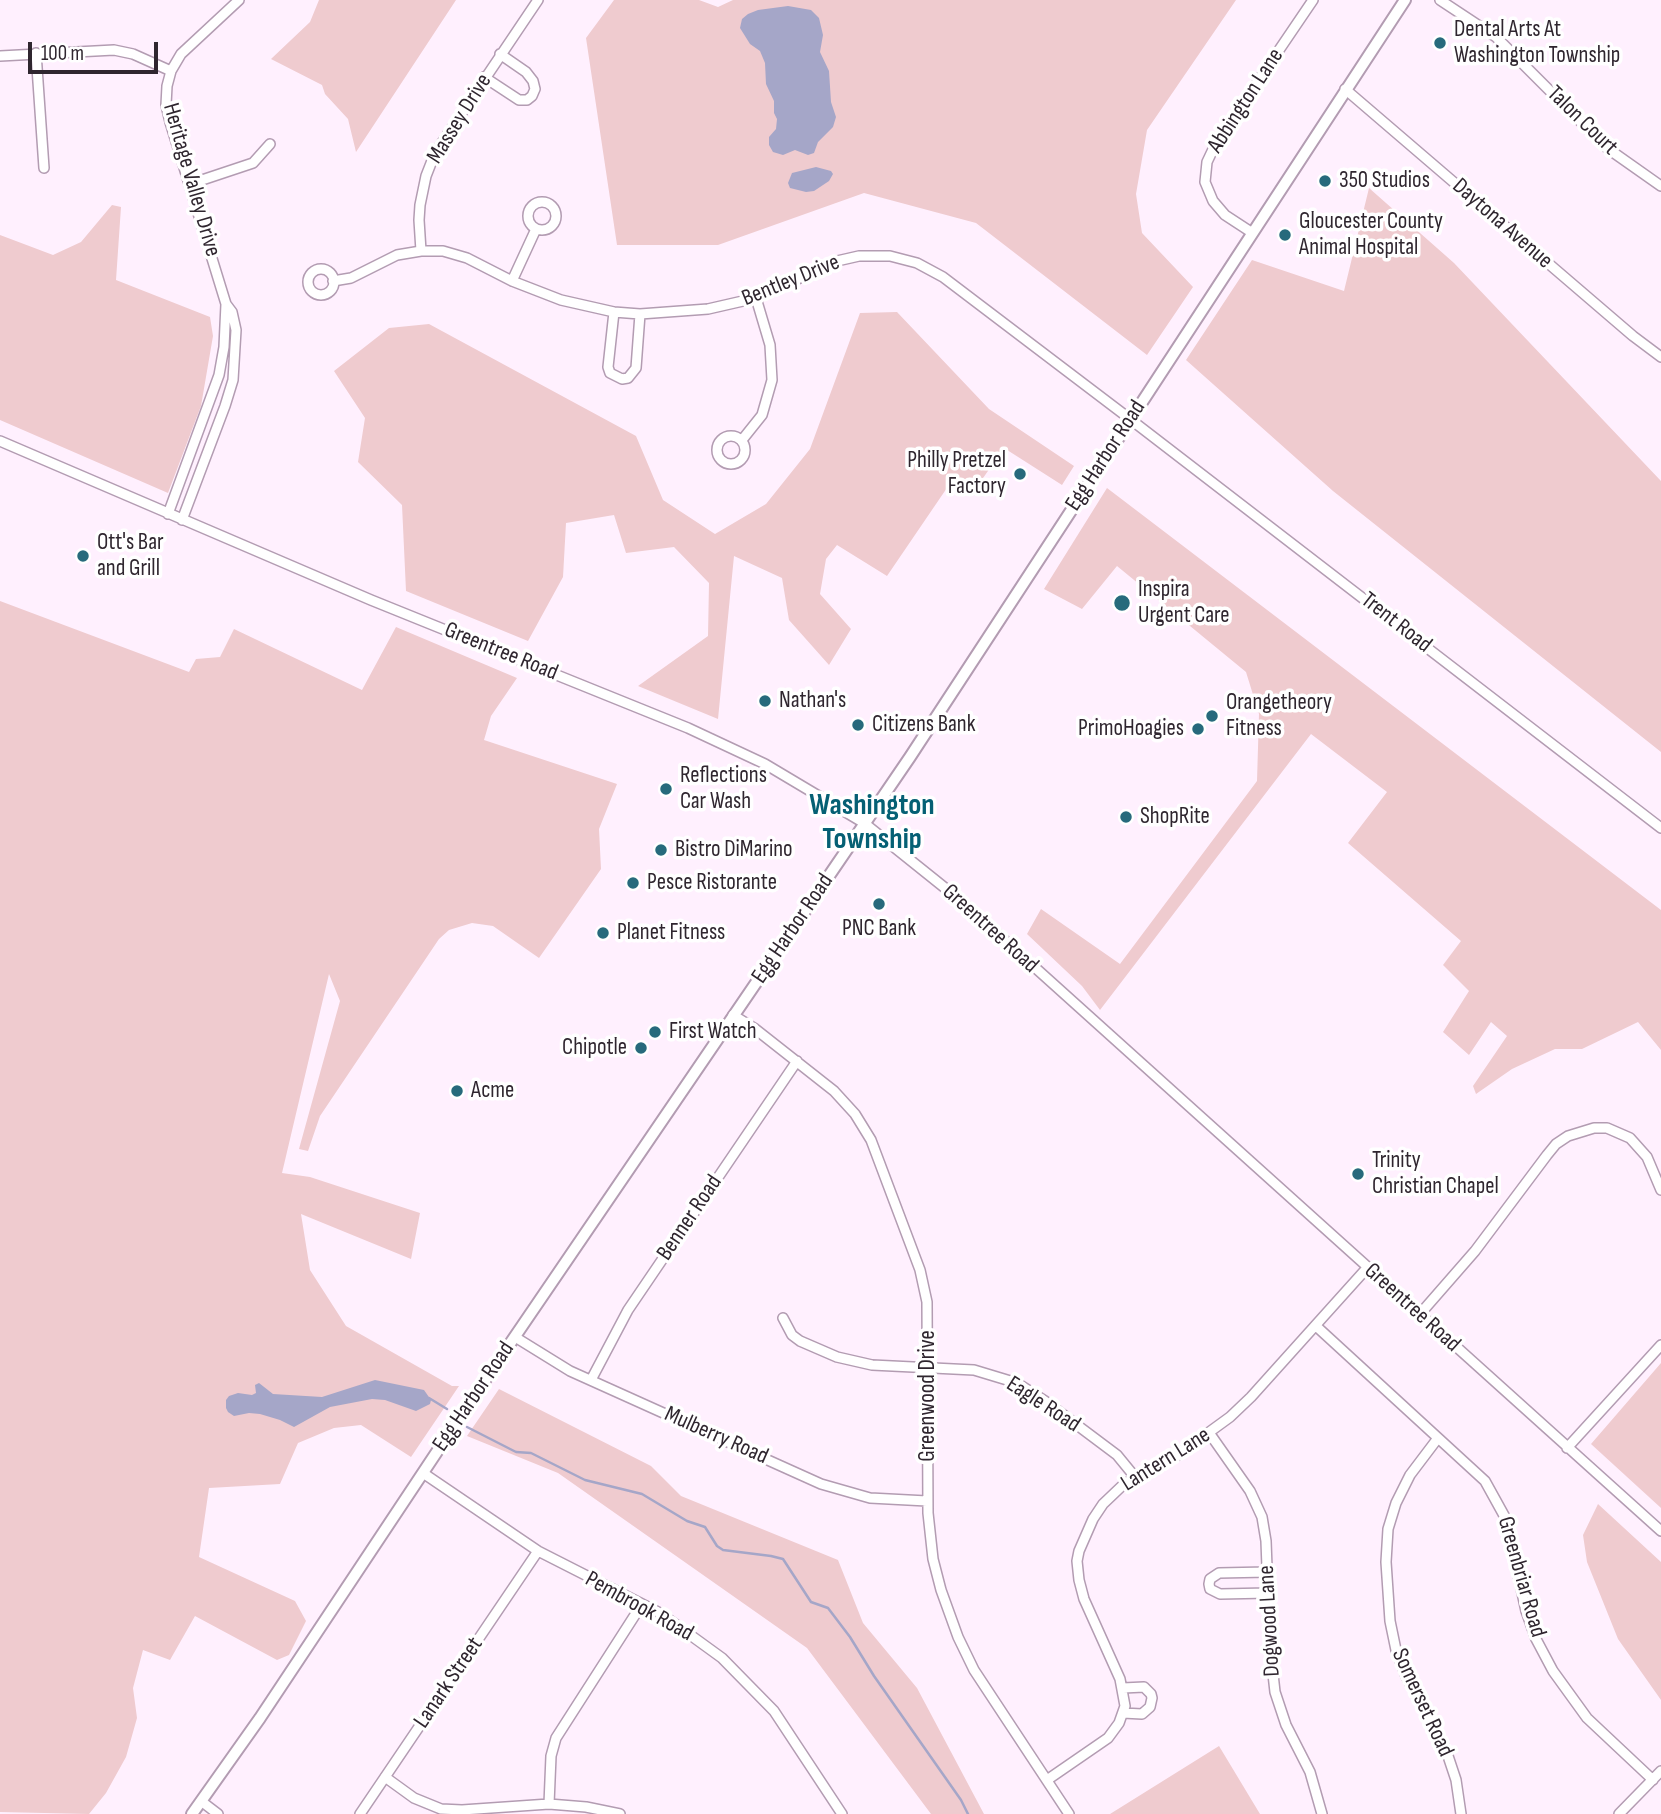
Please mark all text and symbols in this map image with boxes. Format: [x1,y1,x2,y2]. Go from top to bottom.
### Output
place label: Dental Arts At Washington Township [1454,16,1620,70]
scale bar [32,28,161,72]
marker: Dental Arts At Washington Township [1432,35,1448,51]
text: 100 m [41,41,84,66]
street label: Abbington Lane [1202,44,1290,158]
street label: Massey Drive [422,69,498,169]
street label: Talon Court [1541,81,1623,161]
street label: Heritage Valley Drive [156,100,226,260]
place label: 350 Studios [1339,167,1430,195]
marker: 350 Studios [1317,173,1333,189]
street label: Daytona Avenue [1446,173,1558,275]
place label: Gloucester County Animal Hospital [1299,208,1443,262]
marker: Gloucester County Animal Hospital [1277,227,1293,243]
street label: Bentley Drive [738,249,844,313]
street label: Egg Harbor Road [1060,396,1152,516]
place label: Philly Pretzel Factory [907,447,1006,501]
marker: Philly Pretzel Factory [1012,466,1028,482]
place label: Ott's Bar and Grill [97,529,164,583]
marker: Ott's Bar and Grill [75,548,91,564]
place label: Inspira Urgent Care [1138,576,1229,630]
street label: Trent Road [1355,587,1437,659]
marker: Inspira Urgent Care [1112,593,1132,613]
street label: Greentree Road [440,617,562,687]
place label: Nathan's [779,687,846,715]
place label: Orangetheory Fitness [1226,689,1332,743]
marker: Nathan's [757,693,773,709]
marker: Orangetheory Fitness [1204,708,1220,724]
place label: Citizens Bank [872,711,975,739]
place label: PrimoHoagies [1078,715,1184,743]
marker: Citizens Bank [850,717,866,733]
marker: PrimoHoagies [1190,721,1206,737]
place label: Reflections Car Wash [680,762,767,816]
marker: Reflections Car Wash [658,781,674,797]
district label: Washington Township [809,788,935,858]
place label: ShopRite [1140,803,1210,831]
marker: ShopRite [1118,809,1134,825]
place label: Bistro DiMarino [675,836,793,864]
marker: Bistro DiMarino [653,842,669,858]
place label: Pesce Ristorante [647,869,777,897]
street label: Egg Harbor Road [746,869,840,989]
marker: Pesce Ristorante [625,875,641,891]
street label: Greentree Road [936,879,1044,979]
marker: PNC Bank [871,896,887,912]
place label: PNC Bank [842,915,916,943]
place label: Planet Fitness [617,919,725,947]
marker: Planet Fitness [595,925,611,941]
place label: First Watch [669,1018,757,1046]
marker: First Watch [647,1024,663,1040]
place label: Chipotle [562,1034,627,1062]
marker: Chipotle [633,1040,649,1056]
place label: Acme [471,1077,514,1105]
marker: Acme [449,1083,465,1099]
place label: Trinity Christian Chapel [1372,1147,1499,1201]
marker: Trinity Christian Chapel [1350,1166,1366,1182]
street label: Benner Road [651,1170,729,1266]
street label: Greentree Road [1358,1258,1466,1358]
street label: Greenwood Drive [914,1330,942,1462]
street label: Egg Harbor Road [427,1337,521,1457]
street label: Eagle Road [1001,1371,1085,1439]
street label: Mulberry Road [660,1401,772,1471]
street label: Lantern Lane [1116,1422,1216,1498]
street label: Greenbriar Road [1491,1514,1551,1640]
street label: Dogwood Lane [1253,1565,1287,1677]
street label: Pembrook Road [580,1566,698,1648]
street label: Lanark Street [409,1632,489,1734]
street label: Somerset Road [1385,1645,1459,1761]

